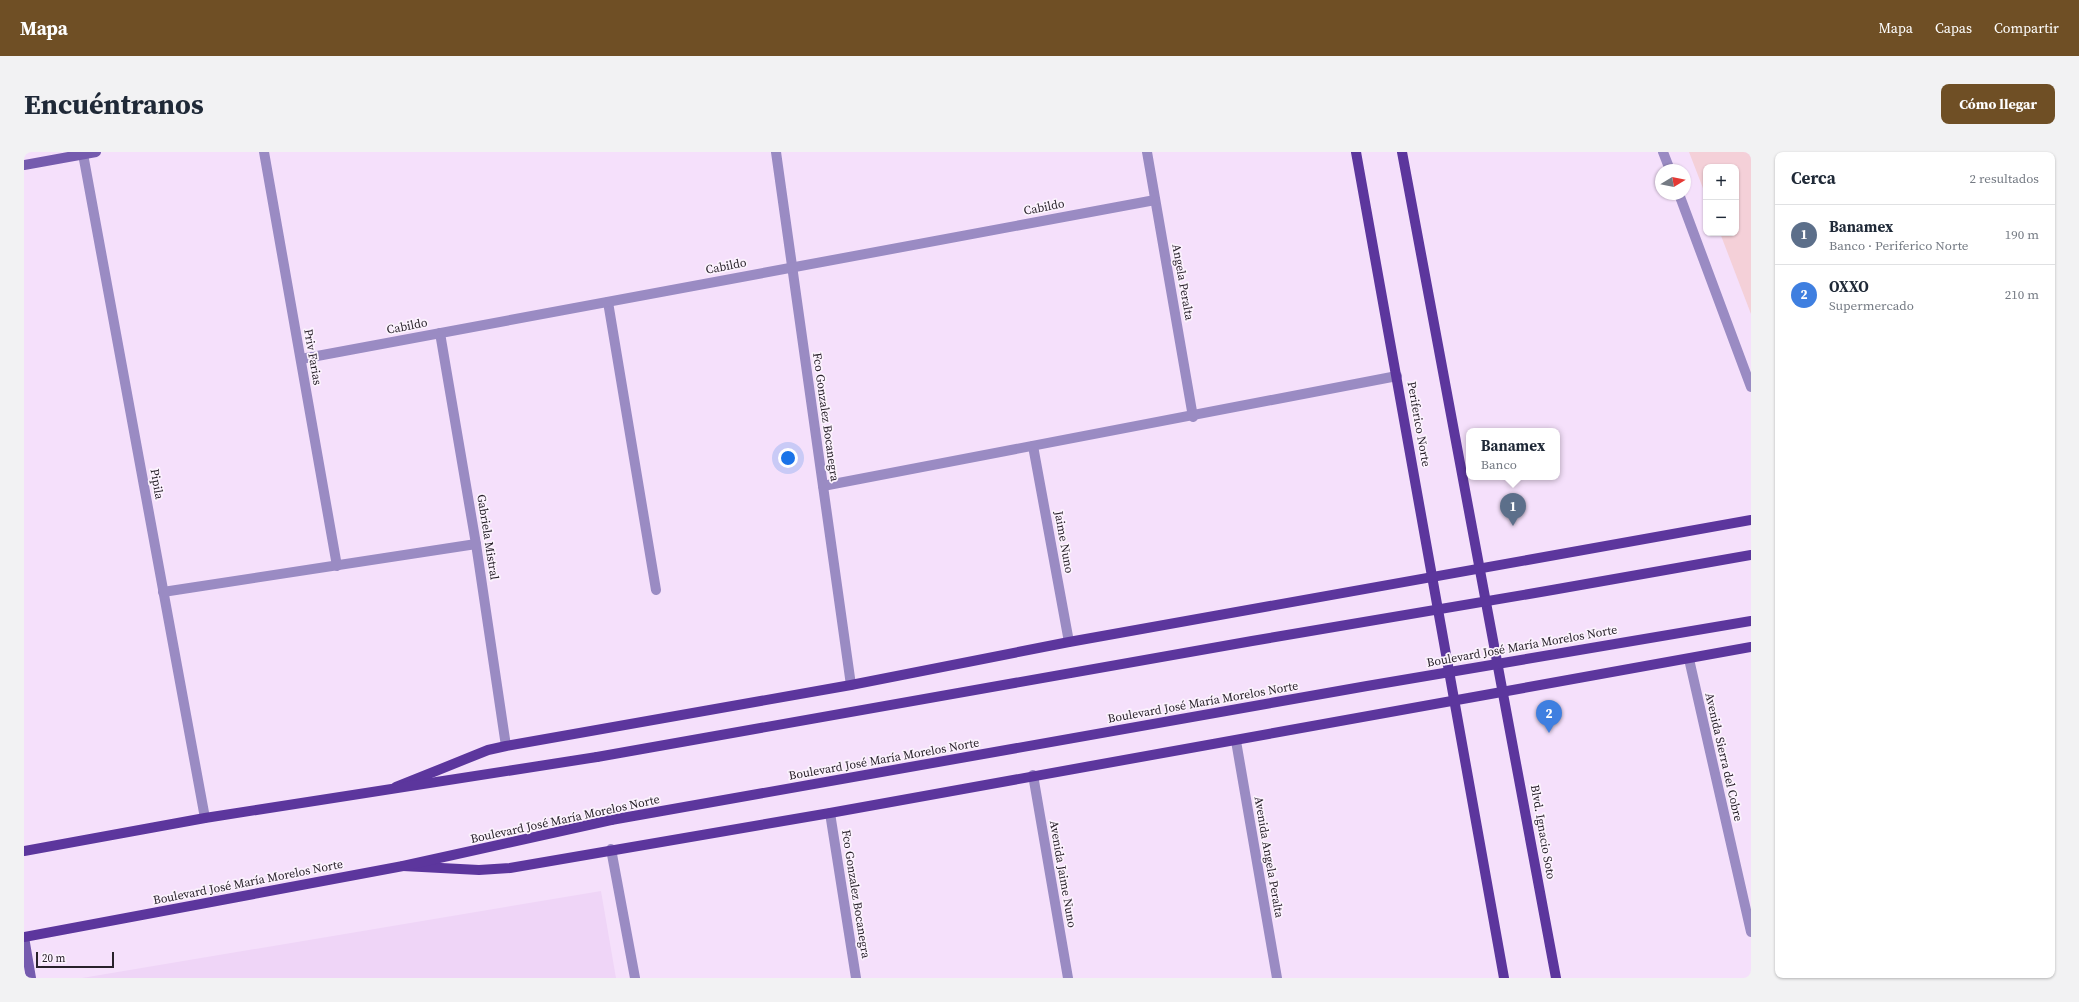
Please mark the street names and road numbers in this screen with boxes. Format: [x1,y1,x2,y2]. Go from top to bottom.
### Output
street label: Cabildo [1022,195,1066,219]
street label: Angela Peralta [1168,243,1198,322]
street label: Cabildo [704,254,748,278]
street label: Cabildo [385,314,429,338]
street label: Priv Farias [300,328,326,386]
street label: Fco Gonzalez Bocanegra [809,352,843,483]
street label: Periferico Norte [1404,380,1434,468]
street label: Pipila [146,467,168,501]
street label: Gabriela Mistral [473,493,503,581]
street label: Jaime Nuno [1050,509,1077,575]
street label: Boulevard José María Morelos Norte [1426,621,1618,671]
street label: Boulevard José María Morelos Norte [1107,677,1299,727]
street label: Avenida Sierra del Cobre [1701,691,1747,823]
street label: Boulevard José María Morelos Norte [788,734,980,784]
street label: Blvd. Ignacio Soto [1527,784,1559,881]
street label: Boulevard José María Morelos Norte [469,791,661,847]
street label: Avenida Angela Peralta [1250,795,1288,920]
street label: Avenida Jaime Nuno [1046,819,1080,929]
street label: Fco Gonzalez Bocanegra [838,829,874,960]
street label: Boulevard José María Morelos Norte [152,856,344,908]

